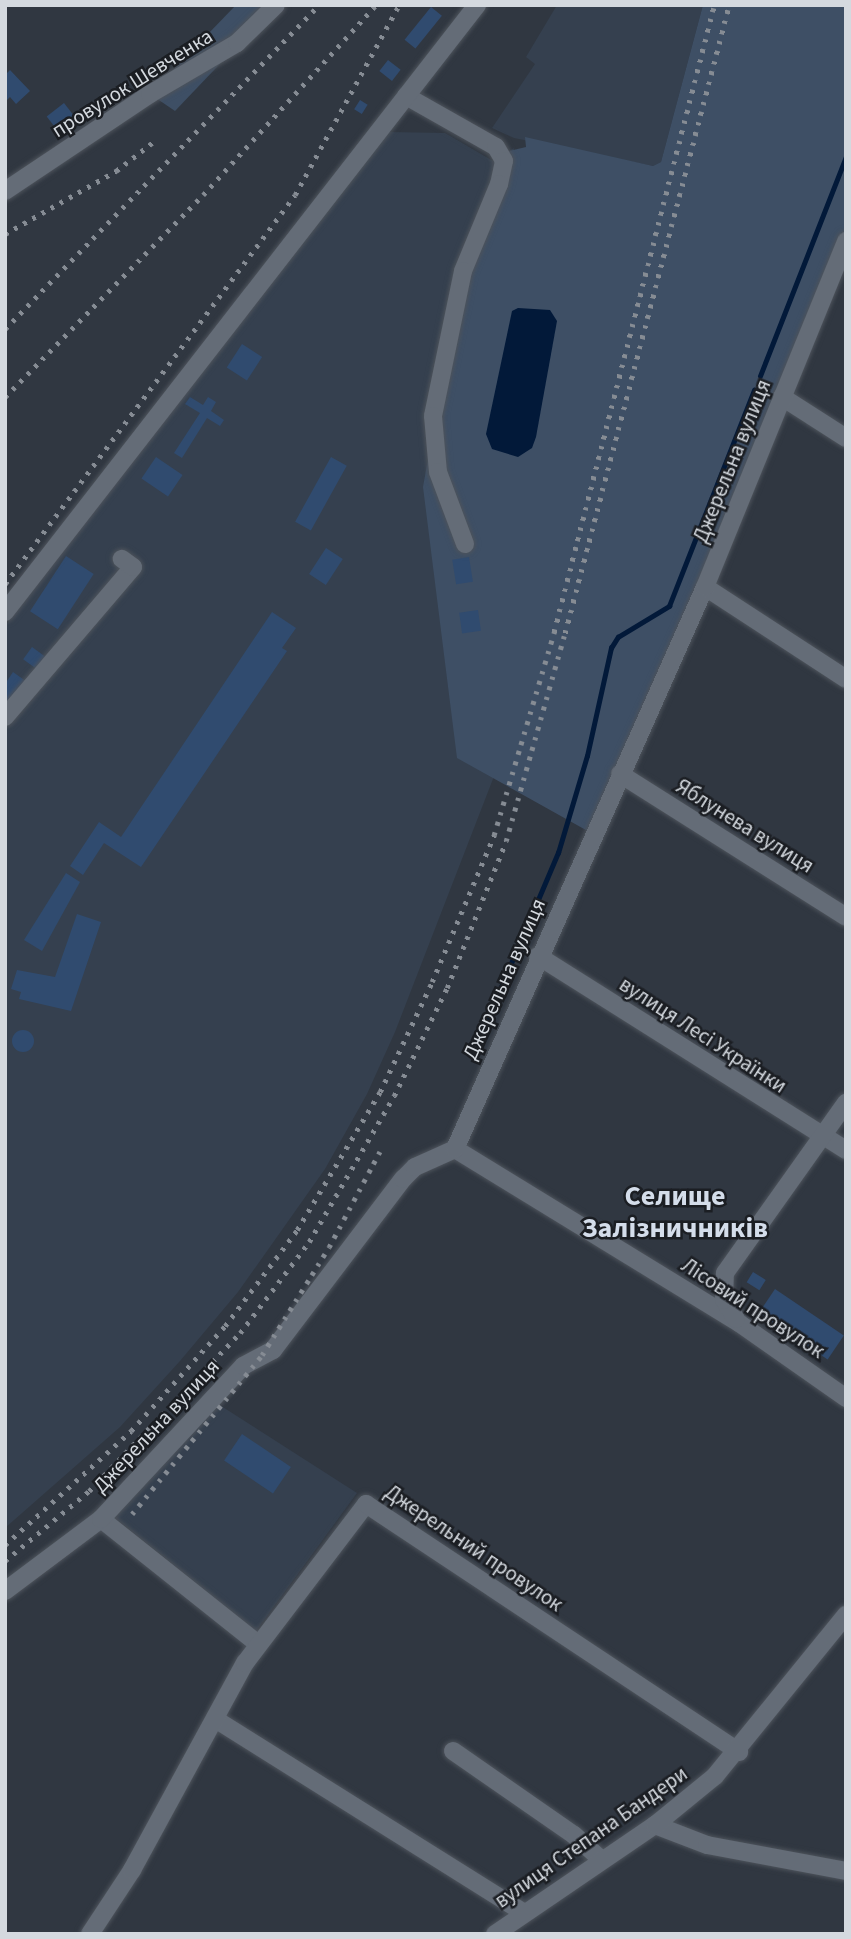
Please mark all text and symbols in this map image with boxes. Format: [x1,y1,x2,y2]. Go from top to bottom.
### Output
street label: провулок Шевченка [47,23,217,143]
street label: Джерельна вулиця [688,376,776,546]
street label: Яблунева вулиця [671,773,819,879]
street label: Джерельна вулиця [457,894,551,1064]
street label: вулиця Лесі Українки [615,972,791,1098]
district label: Селище Залізничників [582,1179,768,1245]
street label: Лісовий провулок [677,1252,829,1364]
street label: Джерельна вулиця [88,1354,224,1498]
street label: Джерельний провулок [380,1479,568,1617]
street label: вулиця Степана Бандери [490,1761,692,1913]

